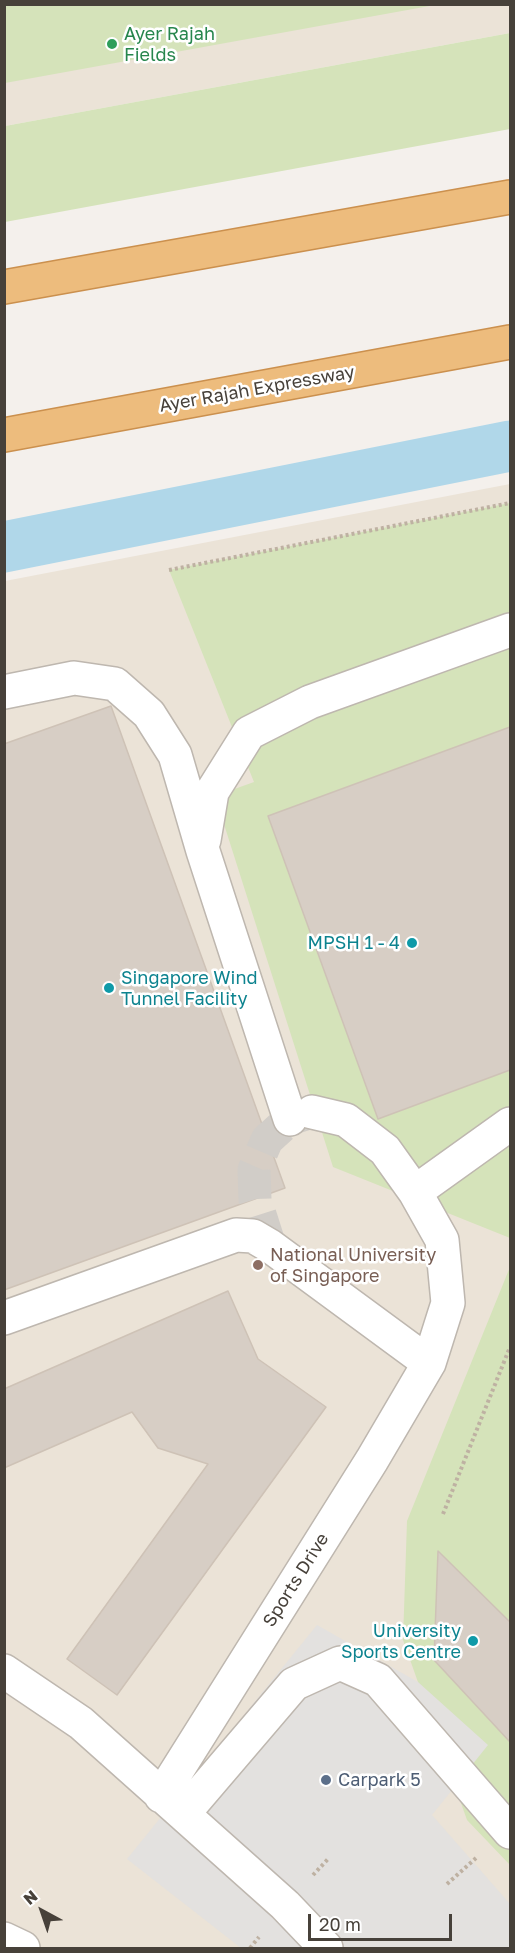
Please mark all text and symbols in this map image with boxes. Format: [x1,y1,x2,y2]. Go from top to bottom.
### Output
place label: Ayer Rajah Fields [124,23,215,66]
marker: Ayer Rajah Fields [105,37,119,51]
street label: Ayer Rajah Expressway [158,361,356,417]
place label: MPSH 1 - 4 [307,932,400,954]
marker: MPSH 1 - 4 [405,936,419,950]
place label: Singapore Wind Tunnel Facility [121,967,258,1010]
marker: Singapore Wind Tunnel Facility [102,981,116,995]
place label: National University of Singapore [270,1244,436,1286]
marker: National University of Singapore [251,1258,265,1272]
street label: Sports Drive [259,1529,333,1631]
place label: University Sports Centre [341,1620,461,1662]
marker: University Sports Centre [466,1634,480,1648]
place label: Carpark 5 [338,1769,421,1791]
marker: Carpark 5 [319,1773,333,1787]
north arrow [12,1881,72,1941]
text: N [19,1886,42,1909]
scale bar [311,1902,455,1940]
text: 20 m [319,1913,361,1935]

